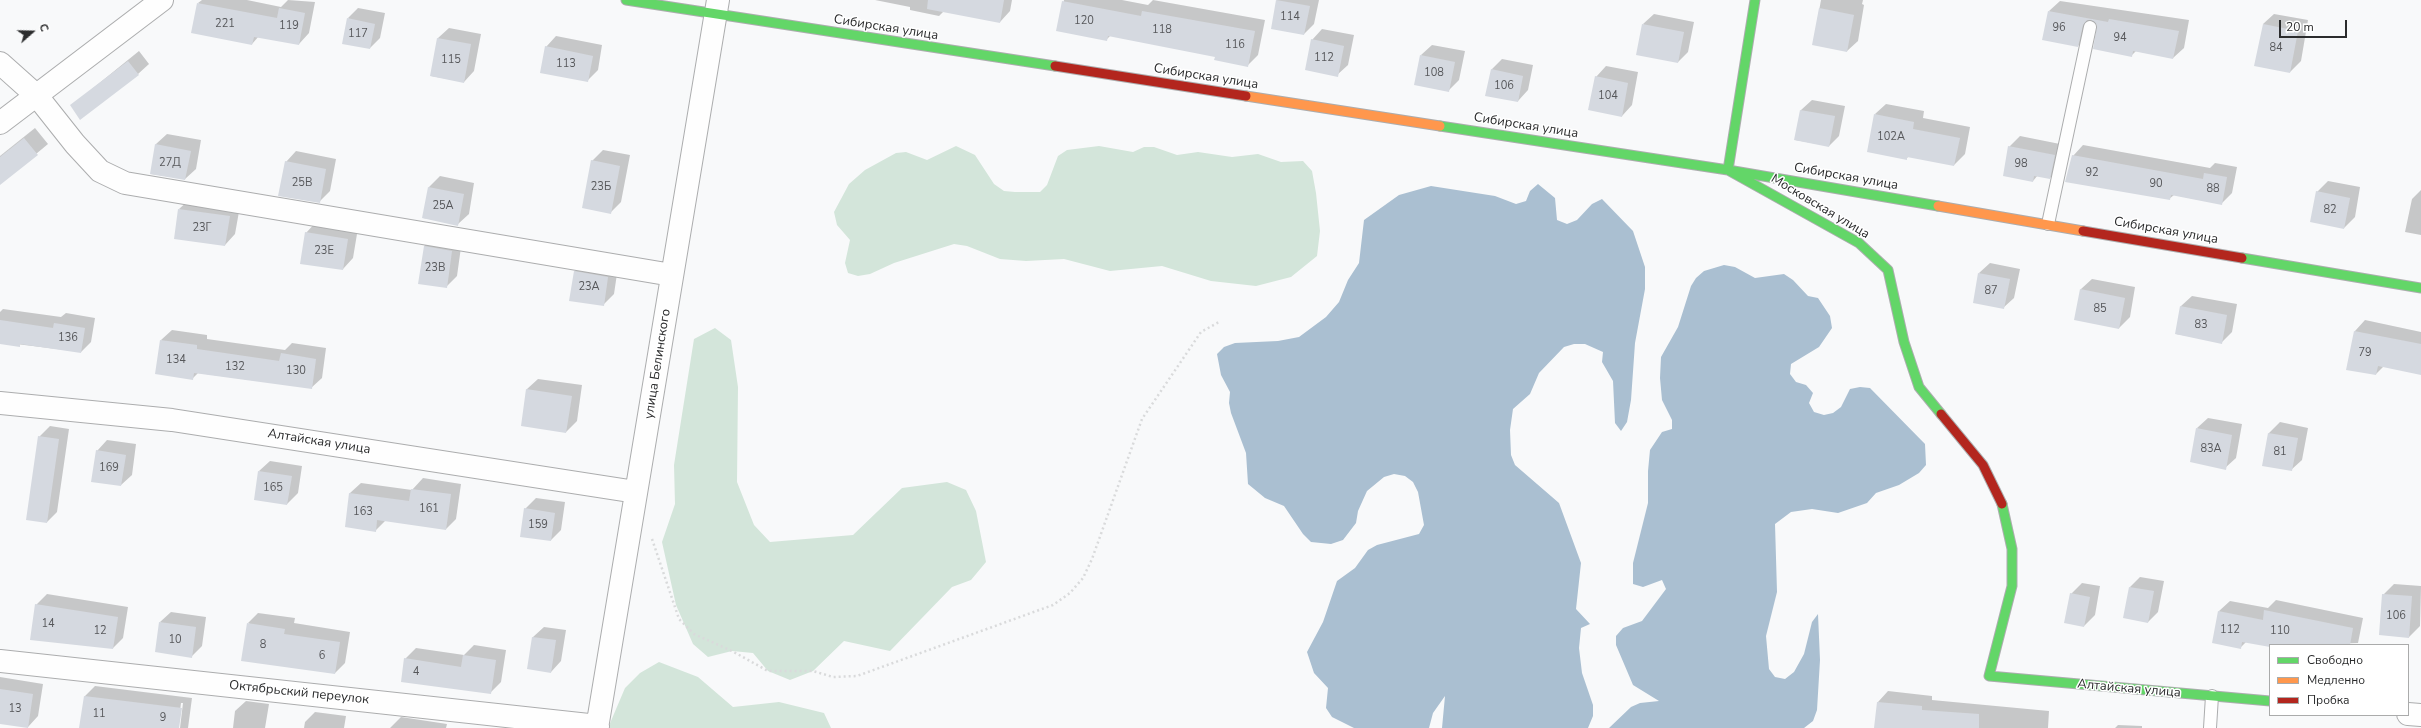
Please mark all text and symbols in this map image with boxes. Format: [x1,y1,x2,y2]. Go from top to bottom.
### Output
house number: 114 [1280,10,1300,24]
north arrow [12,12,52,52]
street label: Сибирская улица [833,12,939,44]
scale bar [2281,12,2349,38]
house number: 120 [1074,14,1094,28]
house number: 221 [215,17,235,31]
house number: 119 [279,19,299,33]
text: 20 m [2286,19,2314,35]
house number: 96 [2052,21,2066,35]
text: С [35,22,52,34]
house number: 118 [1152,23,1172,37]
house number: 117 [348,27,368,41]
house number: 94 [2113,31,2127,45]
house number: 116 [1225,38,1245,52]
house number: 84 [2269,41,2283,55]
house number: 112 [1314,51,1334,65]
house number: 115 [441,53,461,67]
house number: 113 [556,57,576,71]
street label: Сибирская улица [1153,61,1259,93]
house number: 108 [1424,66,1444,80]
house number: 106 [1494,79,1514,93]
house number: 104 [1598,89,1618,103]
street label: Сибирская улица [1473,110,1579,142]
house number: 102А [1877,130,1905,144]
house number: 27Д [159,156,181,170]
house number: 98 [2014,157,2028,171]
street label: Сибирская улица [1793,160,1899,194]
house number: 92 [2085,166,2099,180]
street label: Московская улица [1768,171,1872,243]
house number: 25В [292,176,312,190]
house number: 90 [2149,177,2163,191]
house number: 23Б [591,180,611,194]
house number: 88 [2206,182,2220,196]
house number: 25А [432,199,454,213]
house number: 82 [2323,203,2337,217]
street label: Сибирская улица [2113,214,2219,248]
house number: 23Г [192,221,212,235]
house number: 23Е [314,244,334,258]
house number: 23В [425,261,445,275]
house number: 23А [578,280,600,294]
house number: 87 [1984,284,1998,298]
house number: 85 [2093,302,2107,316]
street label: улица Белинского [642,308,674,420]
house number: 83 [2194,318,2208,332]
house number: 136 [58,331,78,345]
house number: 79 [2358,346,2372,360]
house number: 134 [166,353,186,367]
house number: 132 [225,360,245,374]
house number: 130 [286,364,306,378]
street label: Алтайская улица [266,426,372,458]
house number: 83А [2200,442,2222,456]
house number: 81 [2273,445,2287,459]
house number: 169 [99,461,119,475]
house number: 165 [263,481,283,495]
house number: 161 [419,502,439,516]
house number: 163 [353,505,373,519]
house number: 159 [528,518,548,532]
house number: 106 [2386,609,2406,623]
house number: 14 [41,617,55,631]
house number: 112 [2220,623,2240,637]
house number: 12 [93,624,107,638]
house number: 110 [2270,624,2290,638]
house number: 10 [168,633,182,647]
house number: 8 [260,638,266,652]
legend [2269,644,2409,716]
house number: 6 [319,649,325,663]
text: Свободно [2307,652,2363,668]
house number: 4 [413,665,419,679]
text: Медленно [2307,672,2365,688]
street label: Алтайская улица [2077,677,2181,701]
street label: Октябрьский переулок [228,678,370,708]
text: Пробка [2307,692,2350,708]
house number: 13 [8,702,22,716]
house number: 11 [92,707,106,721]
house number: 9 [160,711,166,725]

